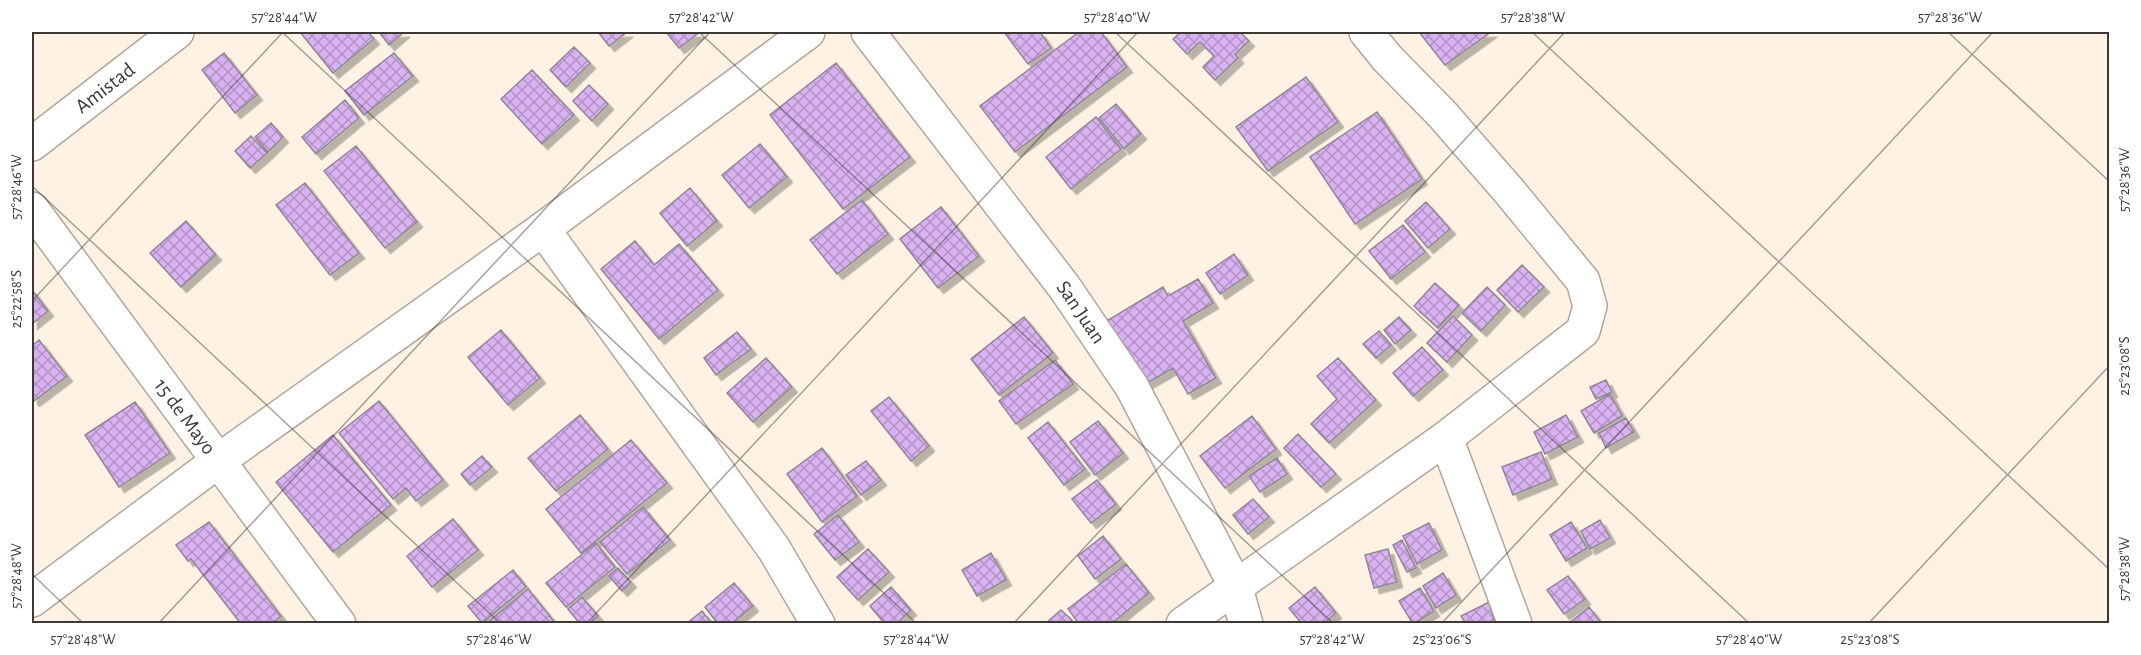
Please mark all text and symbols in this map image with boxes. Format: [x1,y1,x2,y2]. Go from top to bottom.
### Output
text: 57°28'44"W [251,10,317,25]
text: 57°28'42"W [668,10,734,25]
text: 57°28'40"W [1084,10,1151,25]
text: 57°28'38"W [1501,10,1566,25]
text: 57°28'36"W [1918,10,1983,25]
street label: Amistad [71,58,139,117]
text: 57°28'36"W [2117,147,2132,212]
text: 57°28'46"W [9,154,24,220]
text: 25°22'58"S [9,270,24,328]
street label: San Juan [1053,277,1110,347]
text: 25°23'08"S [2117,336,2132,396]
street label: 15 de Mayo [151,375,220,458]
text: 57°28'38"W [2117,536,2132,601]
text: 57°28'48"W [9,543,24,609]
text: 57°28'48"W [50,632,116,647]
text: 57°28'46"W [466,632,532,647]
text: 57°28'44"W [883,632,949,647]
text: 57°28'42"W [1299,632,1365,647]
text: 25°23'06"S [1412,632,1472,647]
text: 57°28'40"W [1716,632,1783,647]
text: 25°23'08"S [1840,632,1900,647]

